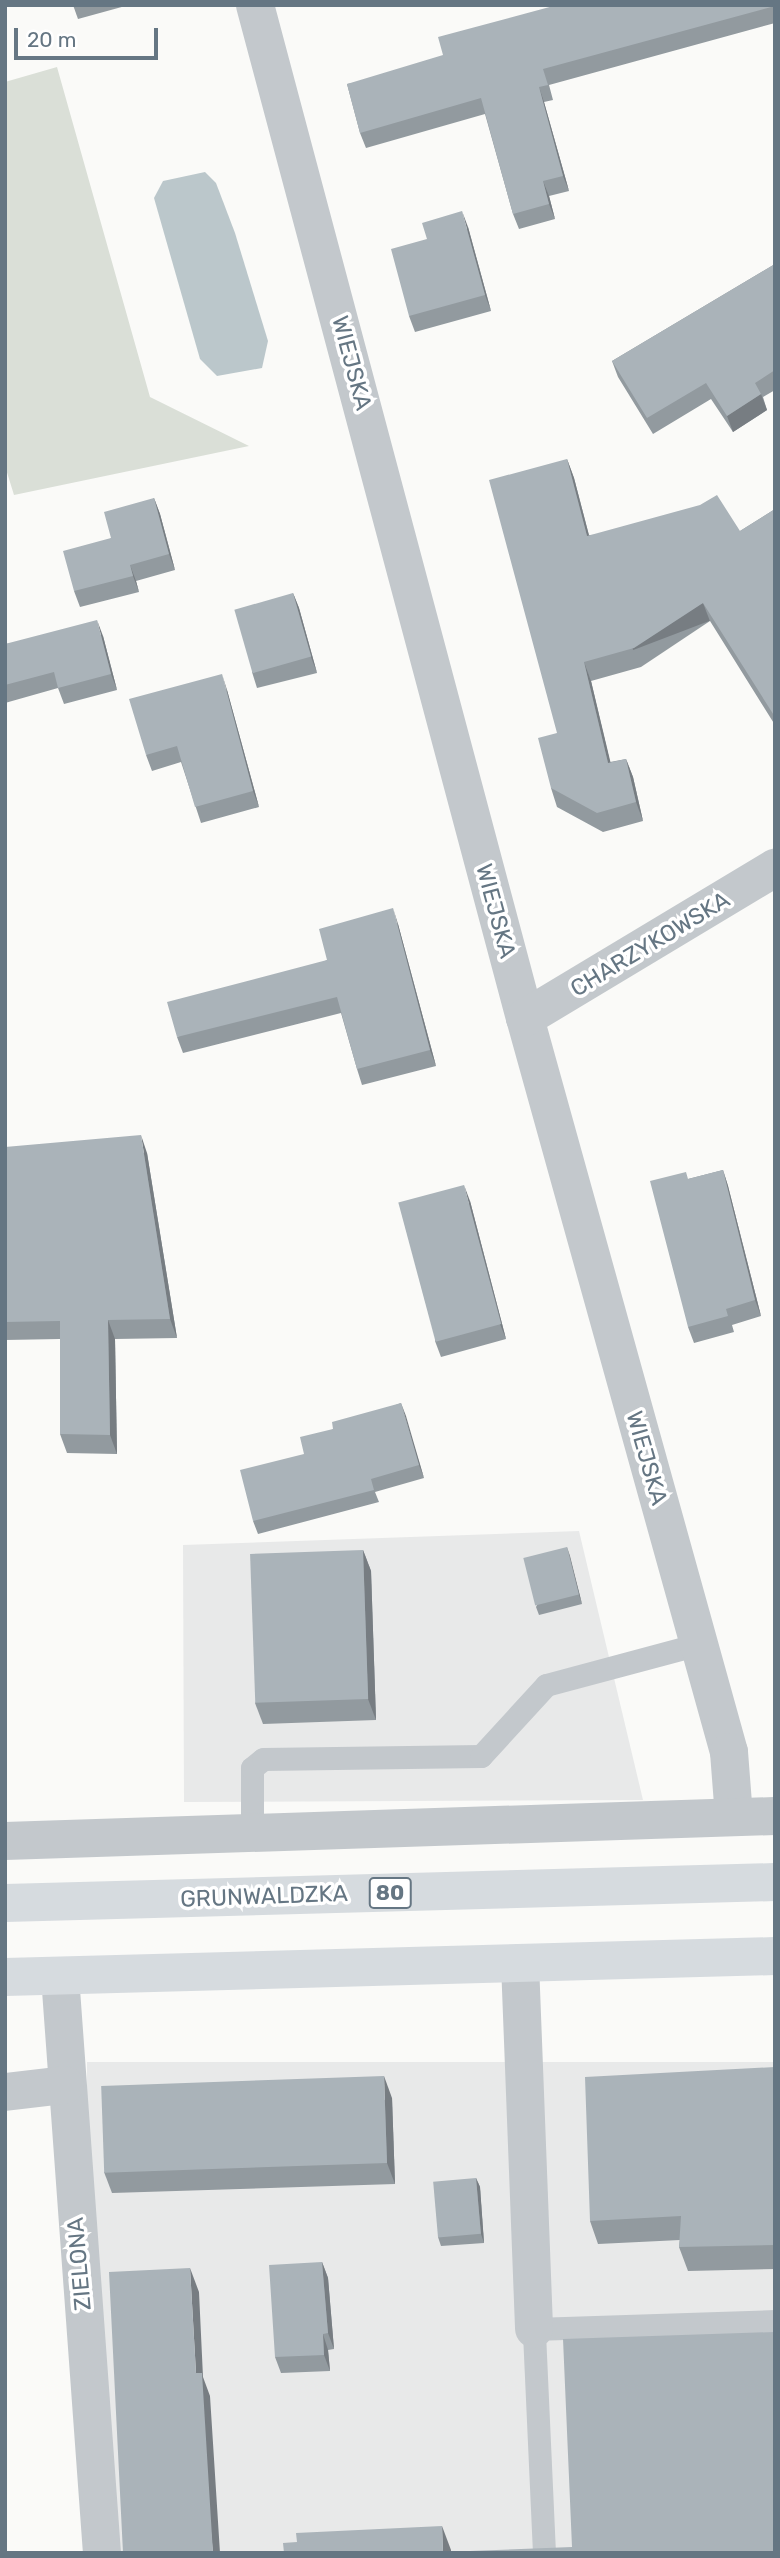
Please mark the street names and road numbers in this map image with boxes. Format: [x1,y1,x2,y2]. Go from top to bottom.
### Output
street label: WIEJSKA [326,313,378,413]
street label: WIEJSKA [470,861,522,961]
street label: CHARZYKOWSKA [565,886,735,1002]
street label: WIEJSKA [620,1408,674,1508]
road number: 80 [367,1876,413,1910]
street label: GRUNWALDZKA [180,1879,348,1913]
street label: ZIELONA [61,2216,97,2312]

